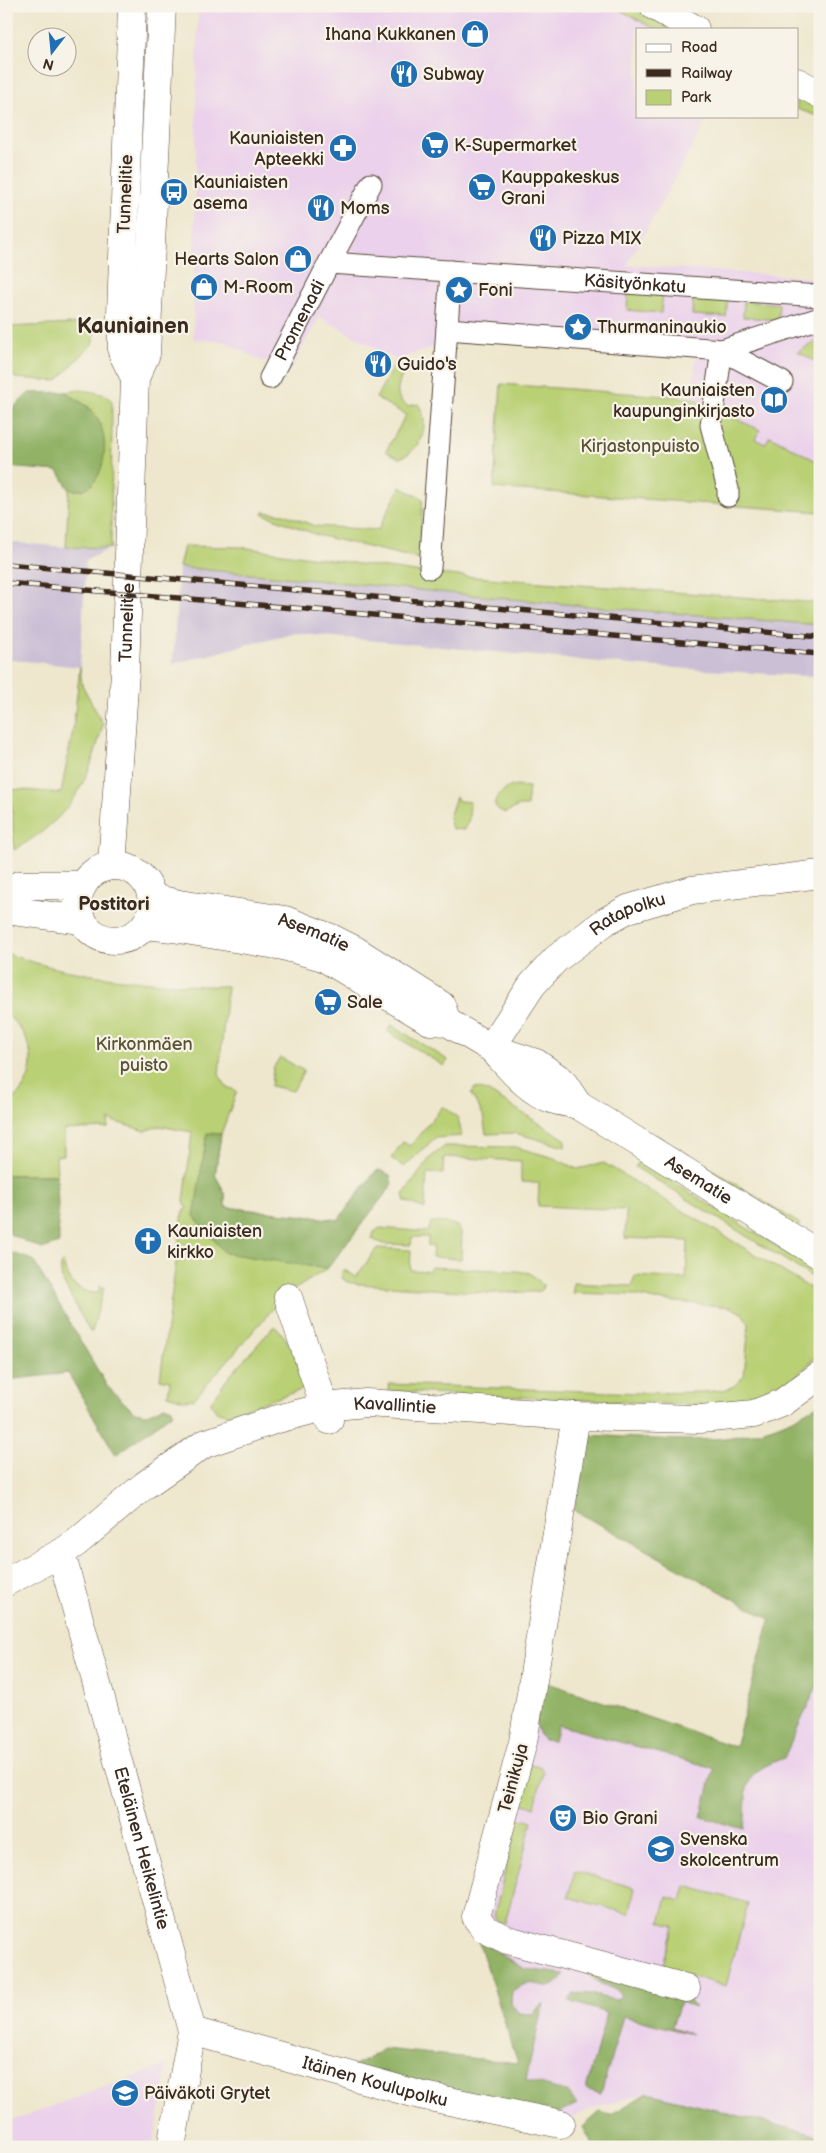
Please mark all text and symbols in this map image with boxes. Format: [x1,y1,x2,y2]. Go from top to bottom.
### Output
shop icon: Ihana Kukkanen [460,19,490,49]
place label: Ihana Kukkanen [325,24,456,45]
north arrow [28,28,78,78]
legend [636,28,798,118]
text: Road [681,38,717,57]
text: N [41,54,56,74]
restaurant icon: Subway [389,59,419,89]
place label: Subway [423,64,485,85]
text: Railway [681,64,732,83]
text: Park [681,88,712,107]
place label: Kauniaisten Apteekki [229,128,324,170]
supermarket icon: K-Supermarket [420,130,450,160]
pharmacy icon: Kauniaisten Apteekki [328,133,358,163]
place label: K-Supermarket [454,135,577,156]
street label: Tunnelitie [114,154,137,234]
place label: Kauppakeskus Grani [501,167,620,209]
place label: Kauniaisten asema [193,172,288,214]
supermarket icon: Kauppakeskus Grani [467,172,497,202]
bus stop icon: Kauniaisten asema [159,177,189,207]
restaurant icon: Moms [306,193,336,223]
place label: Moms [340,198,390,219]
restaurant icon: Pizza MIX [528,223,558,253]
place label: Pizza MIX [562,228,642,249]
shop icon: Hearts Salon [283,244,313,274]
place label: Hearts Salon [174,249,279,270]
street label: Käsityönkatu [583,270,687,298]
shop icon: M-Room [189,272,219,302]
place icon: Foni [444,275,474,305]
street label: Promenadi [271,276,330,364]
place label: M-Room [223,277,293,298]
place label: Foni [478,280,513,301]
place icon: Thurmaninaukio [563,312,593,342]
district label: Kauniainen [77,313,189,340]
place label: Thurmaninaukio [597,317,727,338]
restaurant icon: Guido's [363,349,393,379]
place label: Guido's [397,354,457,375]
place label: Kauniaisten kaupunginkirjasto [613,380,755,422]
library icon: Kauniaisten kaupunginkirjasto [759,385,789,415]
park label: Kirjastonpuisto [580,436,700,457]
street label: Tunnelitie [115,582,139,662]
street label: Ratapolku [585,888,668,941]
district label: Postitori [78,893,150,916]
street label: Asematie [277,909,353,957]
supermarket icon: Sale [313,987,343,1017]
place label: Sale [347,992,383,1013]
park label: Kirkonmäen puisto [95,1034,193,1076]
street label: Asematie [661,1151,736,1209]
place label: Kauniaisten kirkko [167,1221,262,1263]
church icon: Kauniaisten kirkko [133,1226,163,1256]
street label: Kavallintie [353,1393,437,1418]
street label: Teinikuja [494,1741,533,1815]
street label: Eteläinen Heikelintie [109,1765,174,1932]
theatre icon: Bio Grani [548,1803,578,1833]
place label: Bio Grani [582,1808,658,1829]
place label: Svenska skolcentrum [680,1829,779,1871]
school or university icon: Svenska skolcentrum [646,1834,676,1864]
street label: Itäinen Koulupolku [300,2052,450,2111]
school or university icon: Päiväkoti Grytet [110,2078,140,2108]
place label: Päiväkoti Grytet [144,2083,271,2104]

